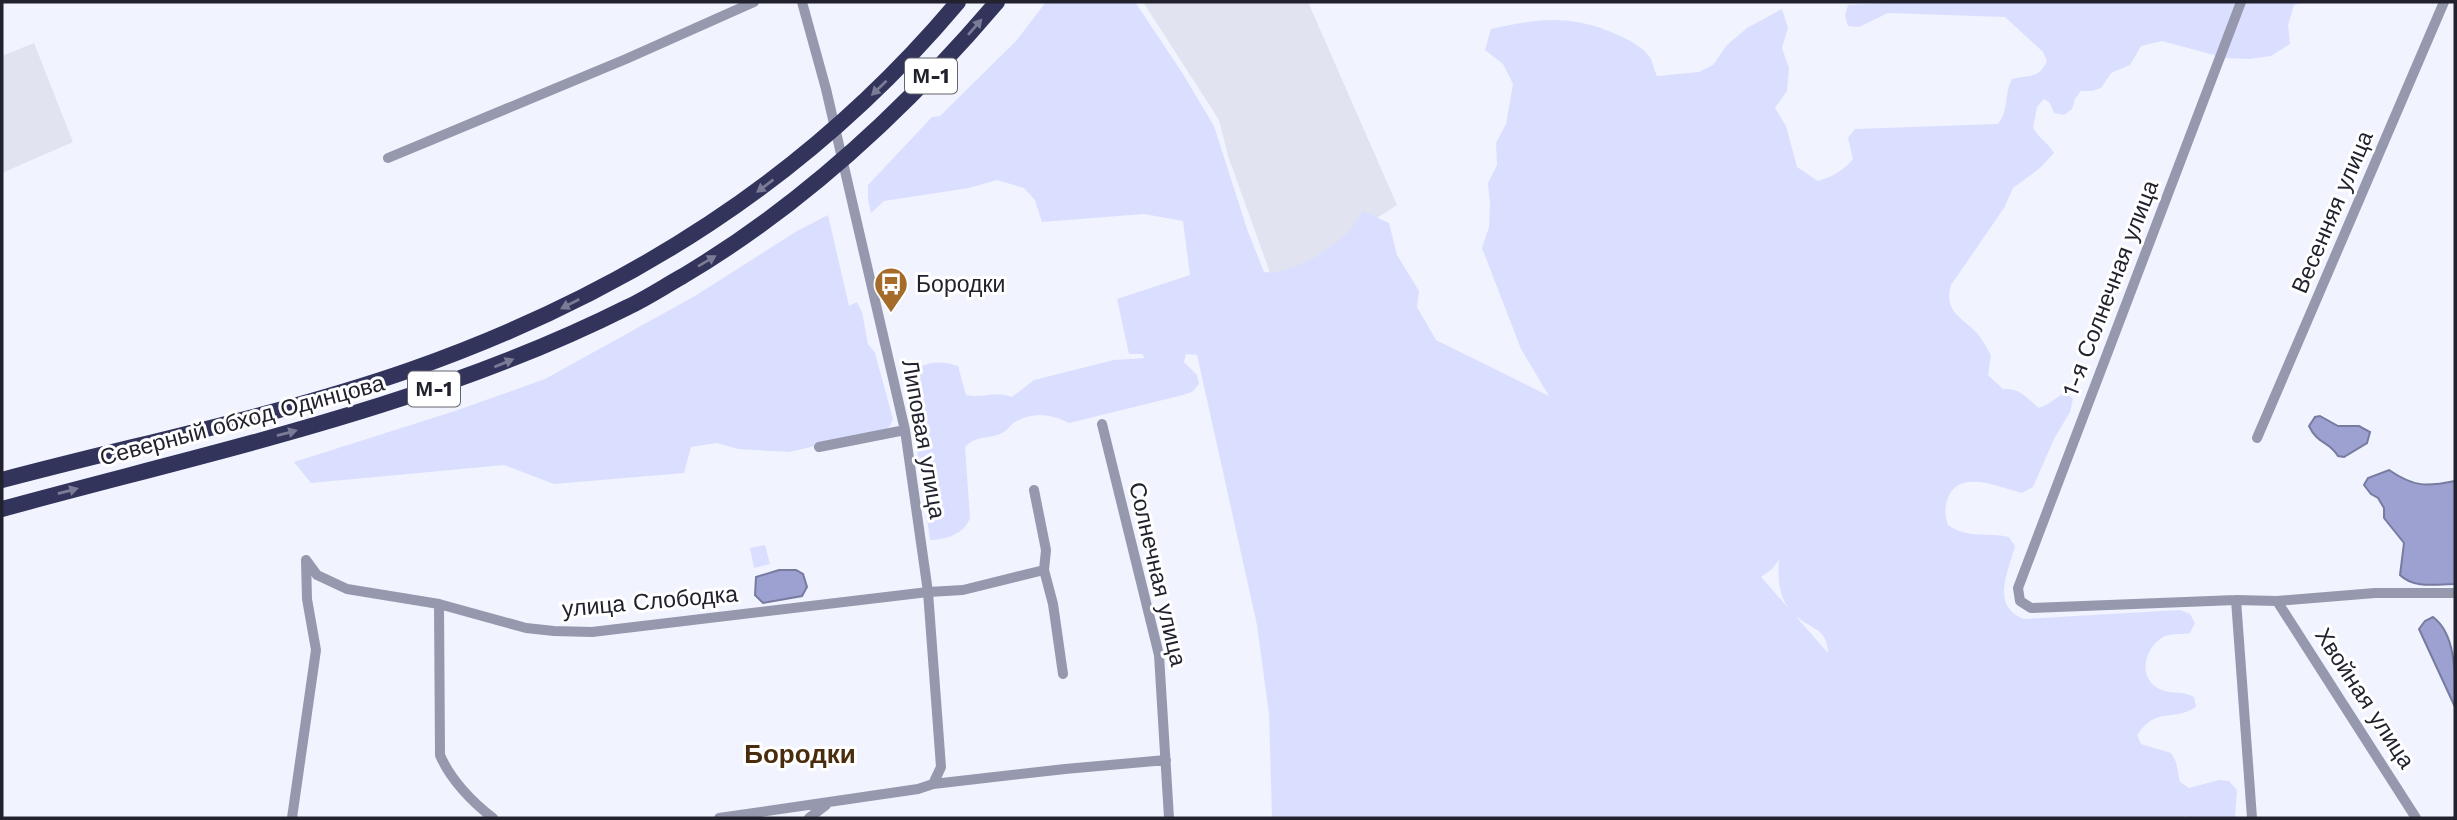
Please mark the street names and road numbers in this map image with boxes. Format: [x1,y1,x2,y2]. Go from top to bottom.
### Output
road number: М-1 [905,58,957,94]
street label: Весенняя улица [2286,127,2379,297]
street label: 1-я Солнечная улица [2057,176,2164,400]
street label: Липовая улица [896,357,951,521]
street label: Северный обход Одинцова [97,369,388,472]
road number: М-1 [408,372,460,406]
street label: Солнечная улица [1123,479,1192,669]
street label: улица Слободка [561,580,739,623]
street label: Хвойная улица [2309,623,2420,774]

